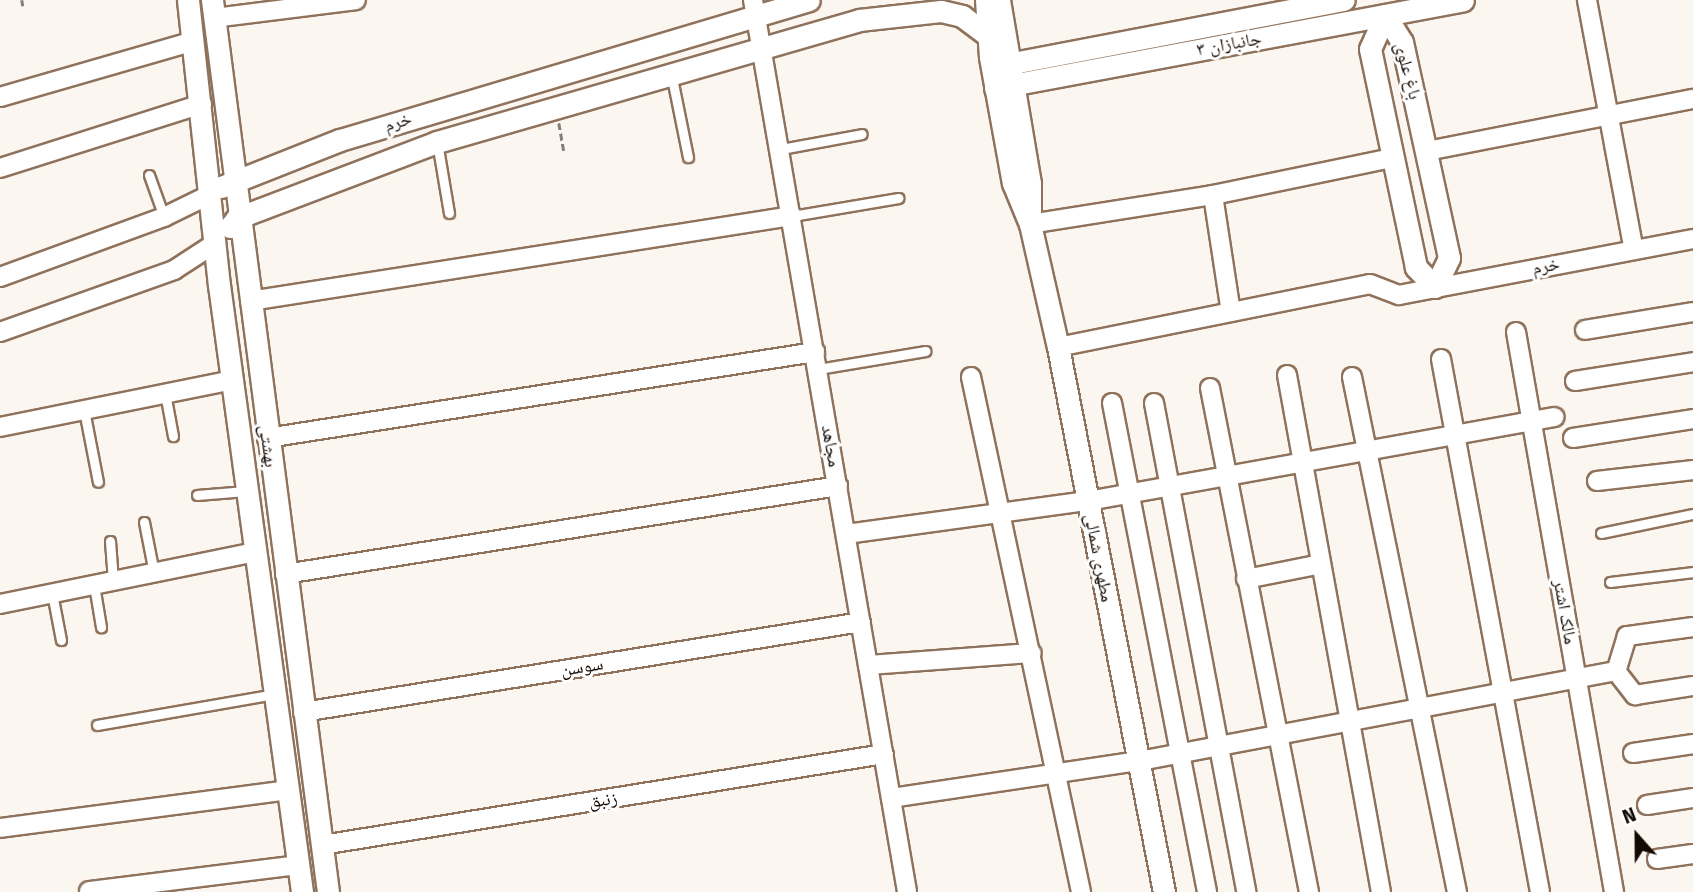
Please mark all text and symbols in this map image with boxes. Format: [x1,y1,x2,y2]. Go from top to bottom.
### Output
street label: جانبازان ۳ [1195,28,1263,60]
street label: باغ علوی [1390,40,1426,102]
street label: خرم [382,108,414,136]
street label: خرم [1531,253,1561,279]
street label: بهشتی [254,423,282,469]
street label: مجاهد [817,423,845,469]
street label: مطهری شمالی [1080,512,1118,604]
street label: مالک اشتر [1549,578,1581,646]
street label: سوسن [559,653,605,681]
street label: زنبق [587,787,619,813]
north arrow [1602,801,1672,871]
text: N [1619,803,1639,829]

